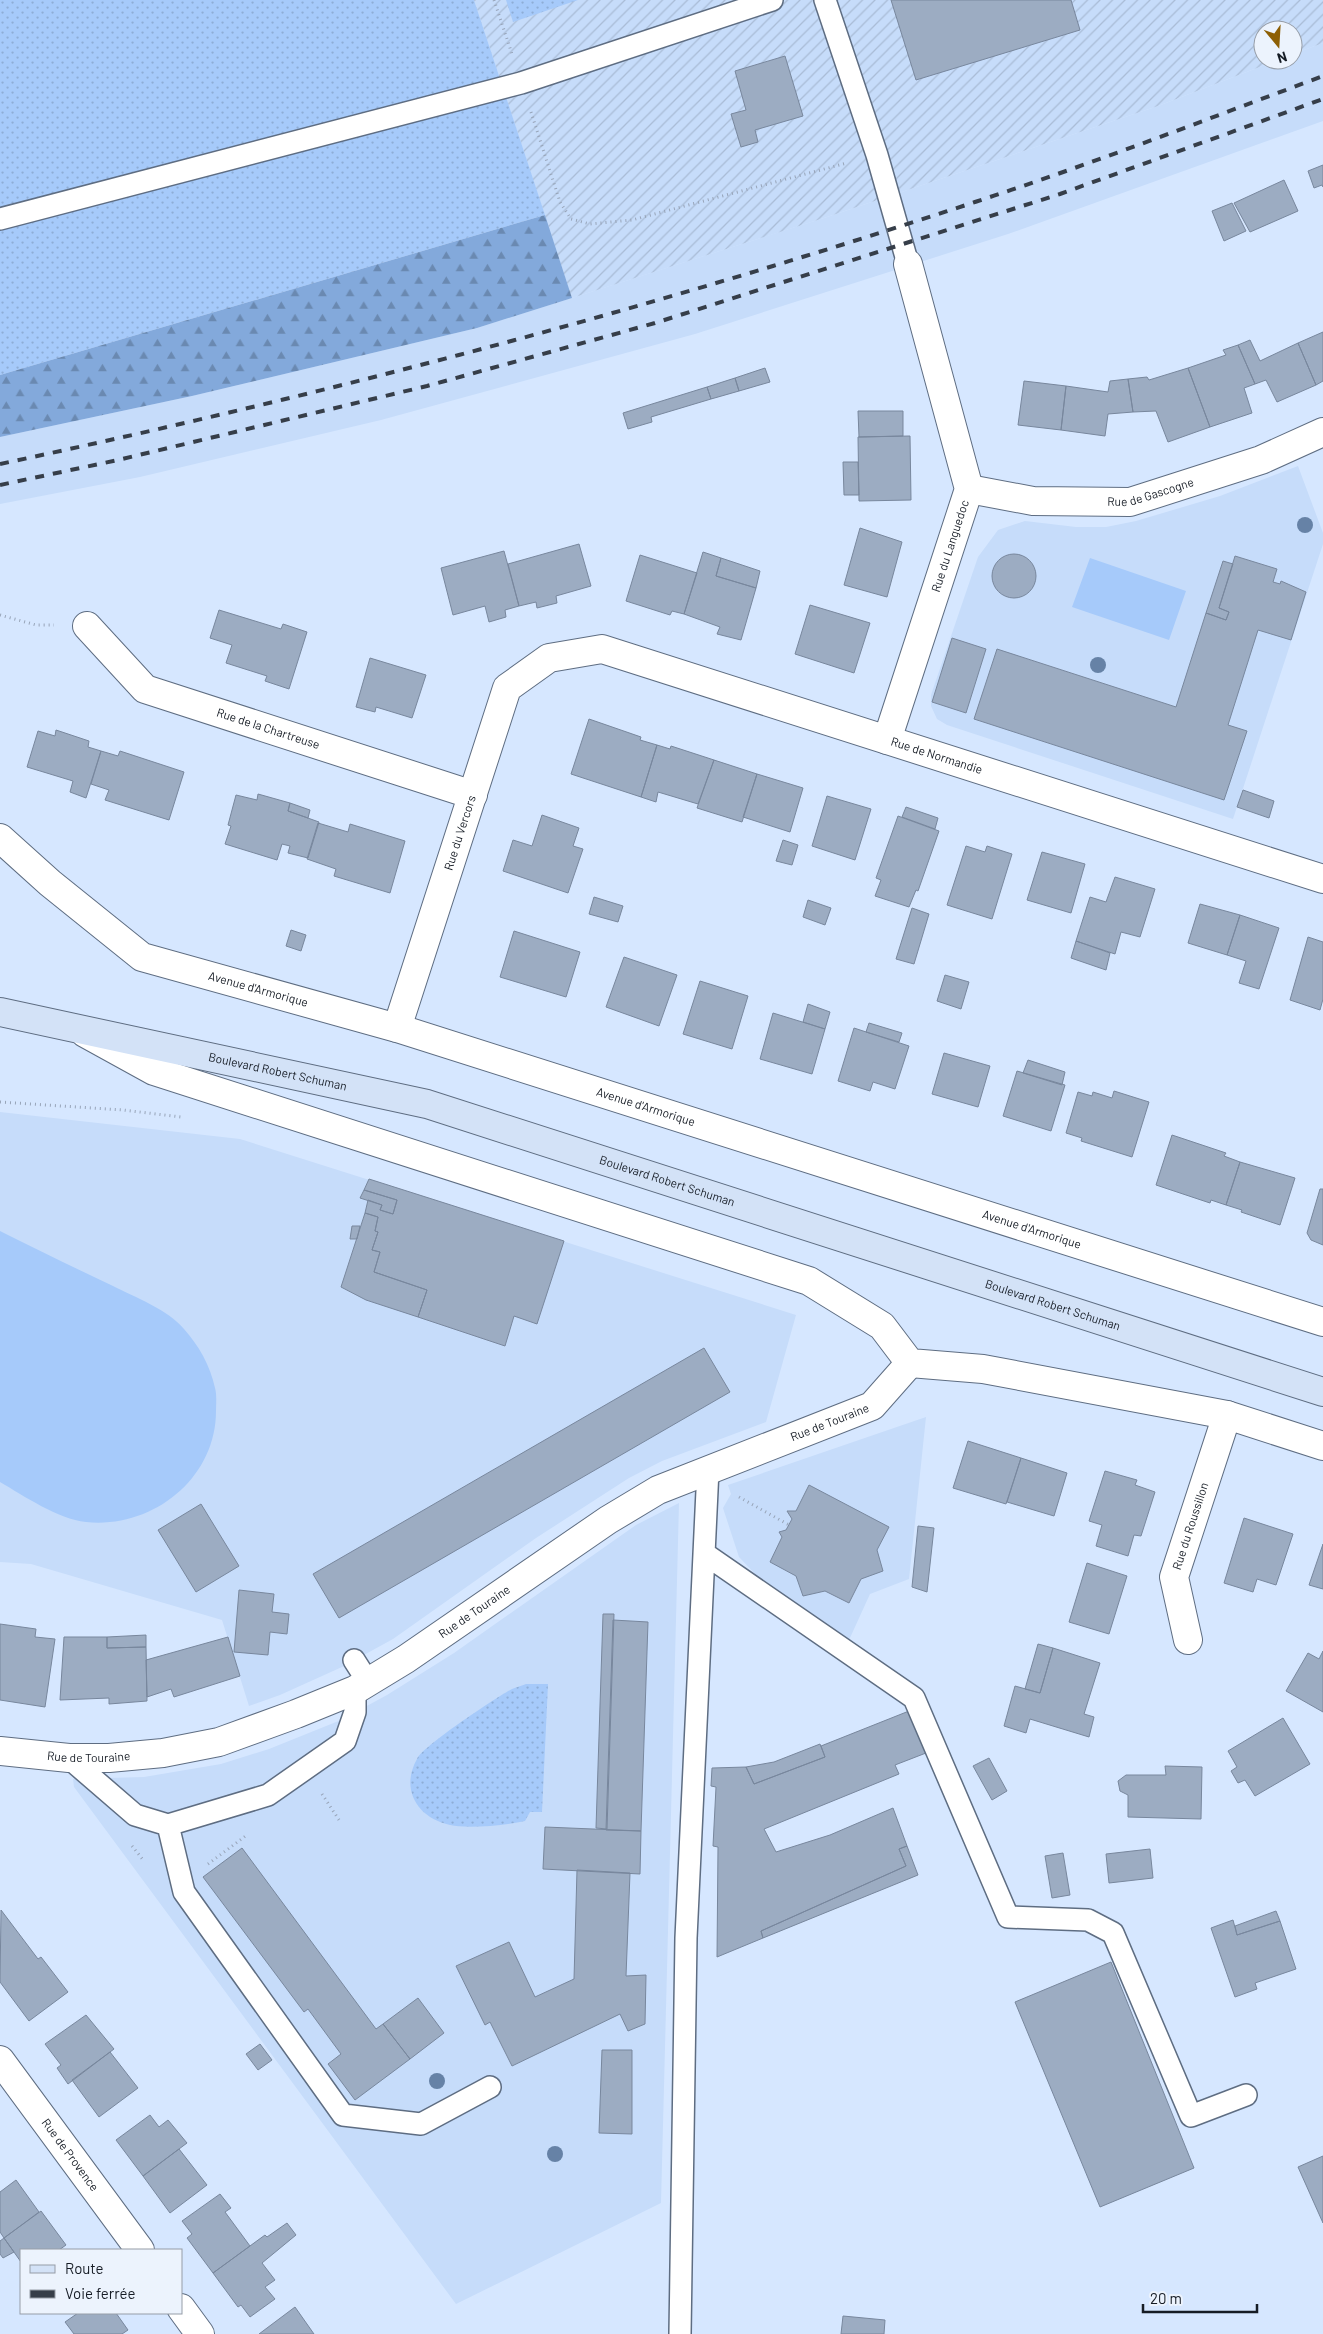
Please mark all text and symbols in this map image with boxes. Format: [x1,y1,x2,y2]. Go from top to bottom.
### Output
north arrow [1253,20,1303,70]
text: N [1275,48,1289,67]
street label: Rue de Gascogne [1107,474,1195,508]
street label: Rue du Languedoc [928,498,971,594]
street label: Rue de la Chartreuse [215,705,322,751]
street label: Rue de Normandie [889,734,985,776]
street label: Rue du Vercors [440,793,478,872]
street label: Avenue d'Armorique [207,968,310,1009]
street label: Boulevard Robert Schuman [207,1049,348,1093]
street label: Avenue d'Armorique [595,1084,697,1128]
street label: Boulevard Robert Schuman [598,1152,737,1209]
street label: Avenue d'Armorique [981,1206,1083,1251]
street label: Boulevard Robert Schuman [984,1276,1122,1332]
street label: Rue de Touraine [788,1400,871,1443]
street label: Rue du Roussillon [1169,1480,1211,1571]
street label: Rue de Touraine [436,1582,512,1640]
street label: Rue de Touraine [46,1748,131,1764]
street label: Rue de Provence [39,2115,102,2193]
legend [20,2249,182,2314]
text: Route [65,2259,104,2277]
scale bar [1143,2282,1257,2314]
text: Voie ferrée [65,2284,136,2302]
text: 20 m [1150,2289,1182,2307]

